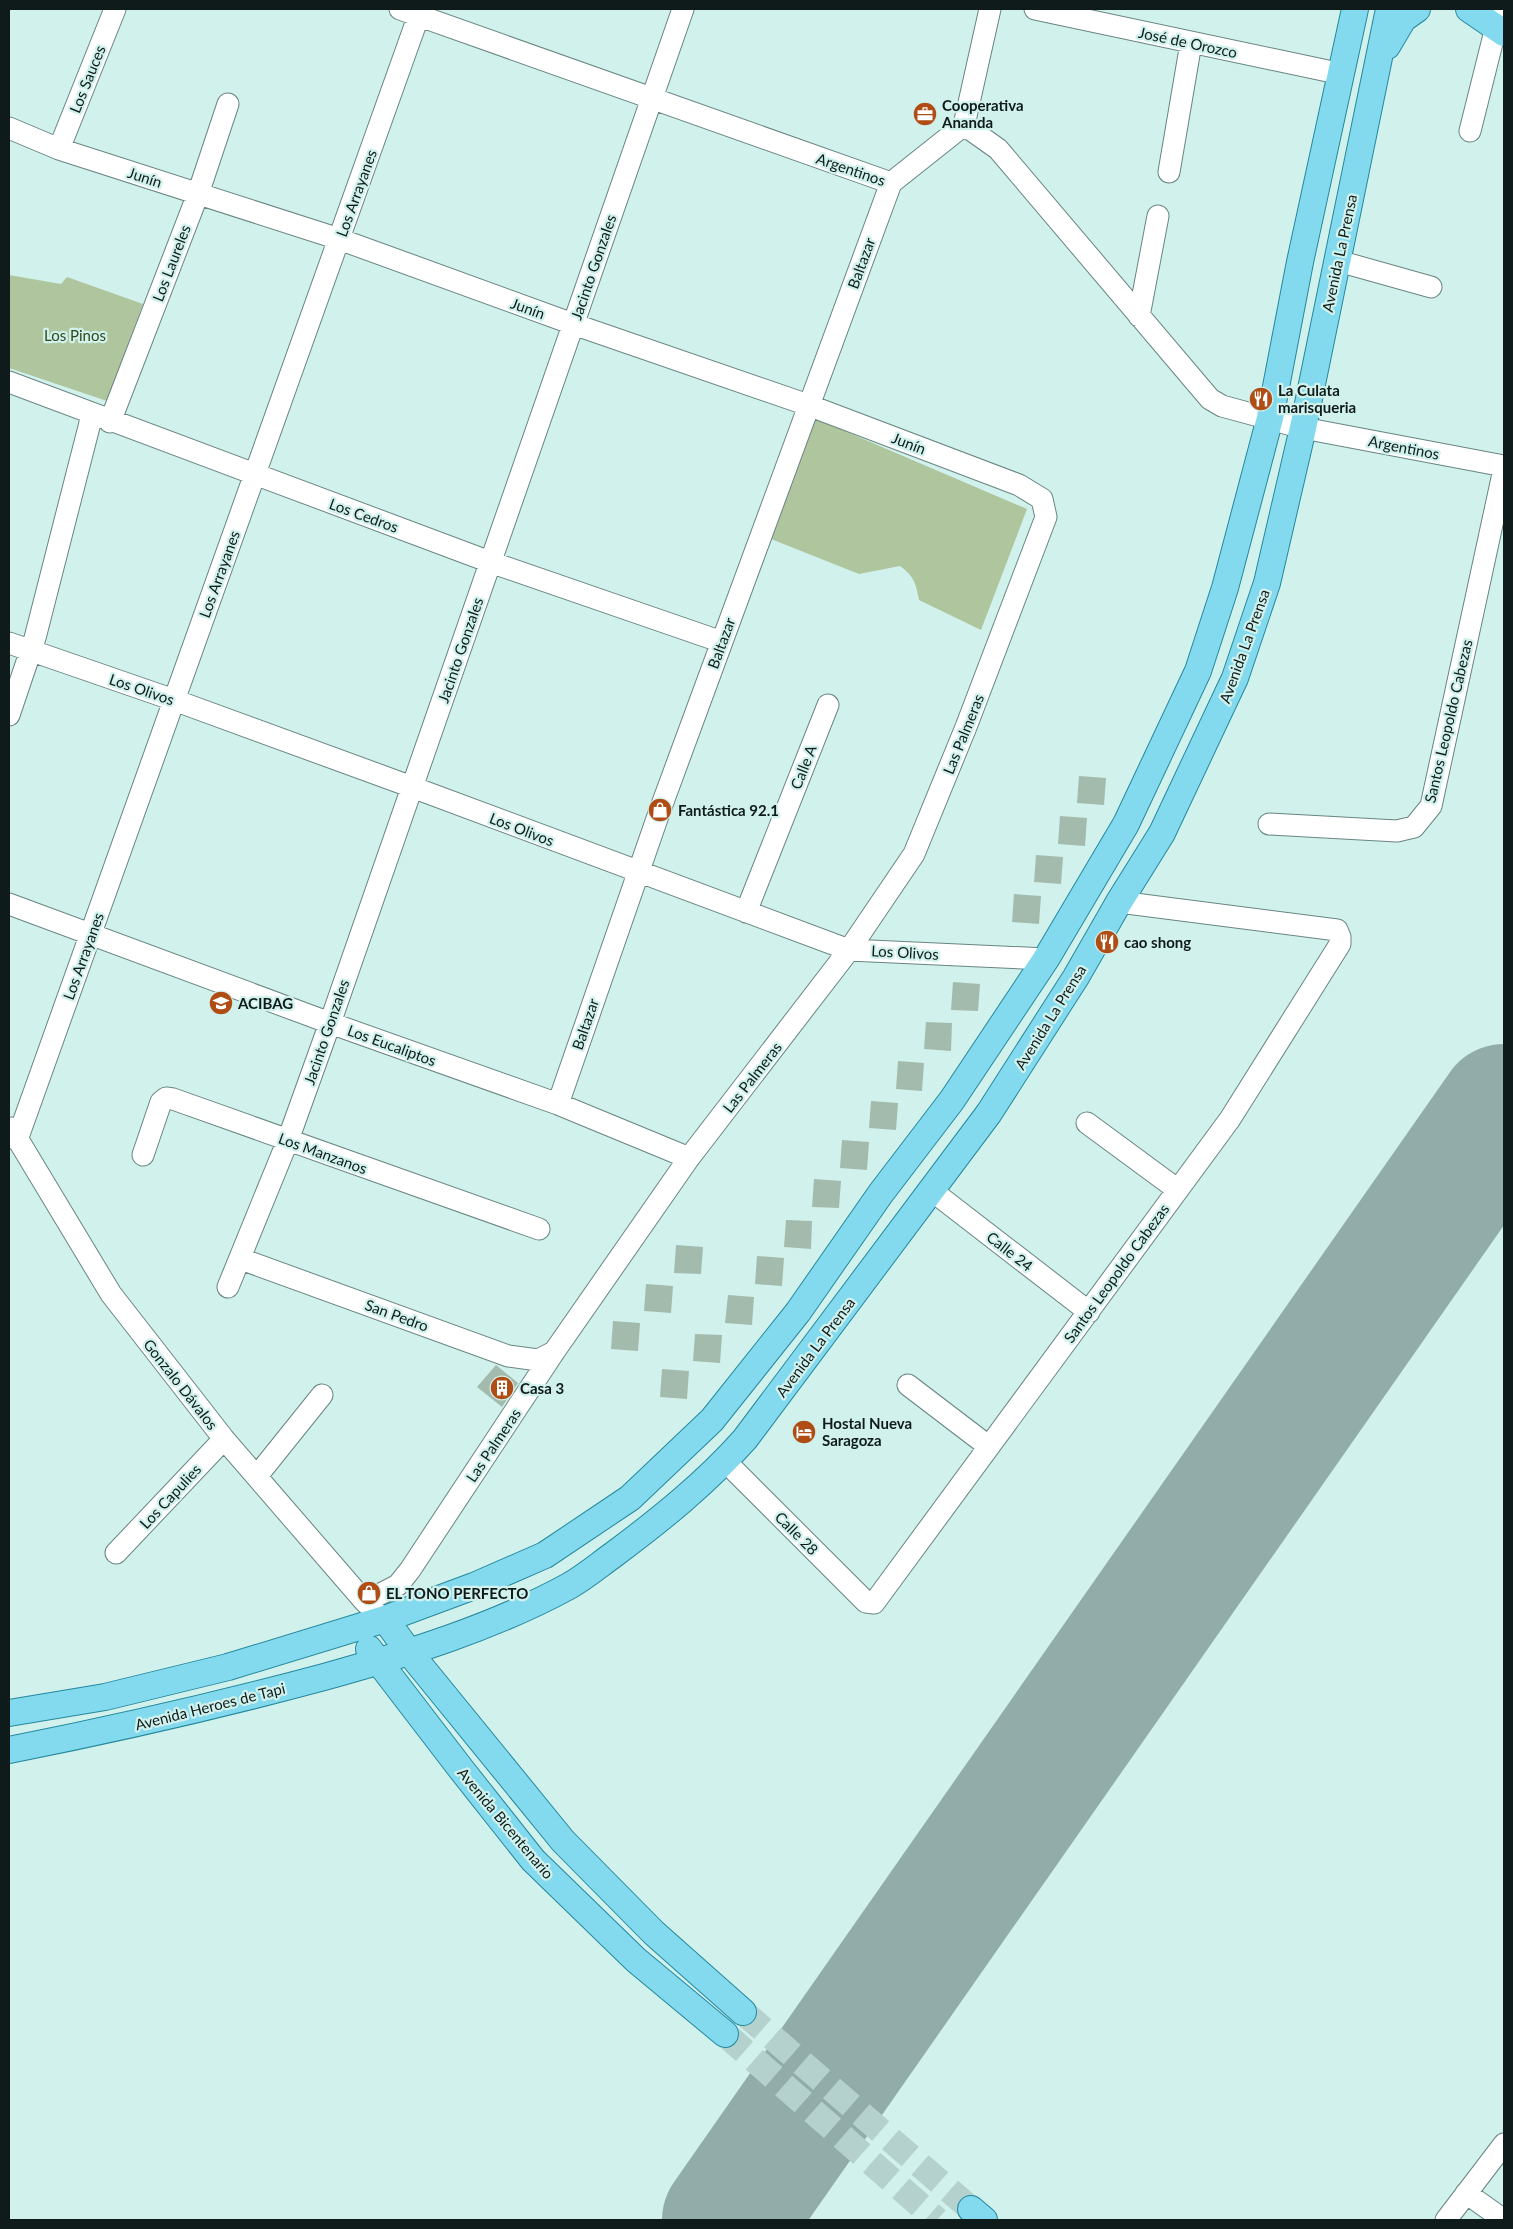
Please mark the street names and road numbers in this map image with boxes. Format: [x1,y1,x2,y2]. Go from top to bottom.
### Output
street label: José de Orozco [1137,23,1239,61]
street label: Los Sauces [65,43,109,115]
street label: Los Arrayanes [332,147,380,239]
street label: Argentinos [814,149,888,189]
street label: Junín [126,163,164,191]
street label: Avenida La Prensa [1318,192,1360,314]
street label: Jacinto Gonzales [567,212,619,322]
street label: Los Laureles [148,222,194,304]
street label: Baltazar [843,234,879,291]
street label: Junín [509,294,547,322]
street label: Junín [890,428,928,458]
street label: Argentinos [1367,431,1441,463]
street label: Los Cedros [327,494,401,536]
street label: Los Arrayanes [195,528,243,620]
street label: Avenida La Prensa [1215,587,1273,705]
street label: Jacinto Gonzales [434,595,486,705]
street label: Baltazar [703,614,739,671]
street label: Santos Leopoldo Cabezas [1420,638,1476,804]
street label: Los Olivos [107,669,177,709]
street label: Las Palmeras [939,691,987,777]
street label: Calle A [786,742,820,792]
street label: Los Olivos [487,808,557,850]
street label: Los Arrayanes [59,910,107,1002]
street label: Los Olivos [871,941,939,963]
street label: Avenida La Prensa [1011,961,1089,1073]
street label: Jacinto Gonzales [300,977,352,1087]
street label: Baltazar [568,995,602,1052]
street label: Los Eucaliptos [345,1021,439,1069]
street label: Las Palmeras [719,1038,785,1116]
street label: Los Manzanos [276,1129,370,1177]
street label: Santos Leopoldo Cabezas [1060,1200,1172,1346]
street label: Calle 24 [983,1227,1037,1275]
street label: Avenida La Prensa [772,1294,858,1400]
street label: San Pedro [363,1295,431,1335]
street label: Gonzalo Dávalos [140,1335,222,1433]
street label: Las Palmeras [462,1405,524,1485]
street label: Los Capulies [136,1460,204,1532]
street label: Calle 28 [772,1508,822,1558]
street label: Avenida Heroes de Tapi [133,1679,287,1733]
street label: Avenida Bicentenario [454,1764,558,1882]

